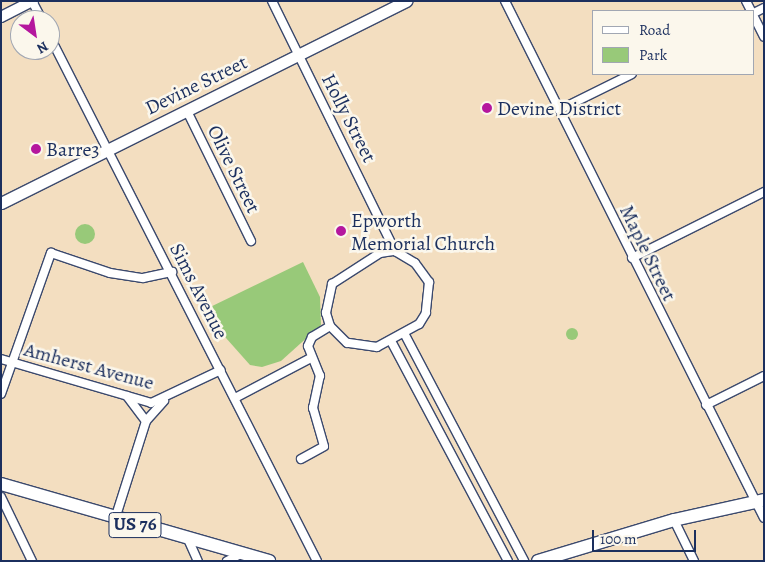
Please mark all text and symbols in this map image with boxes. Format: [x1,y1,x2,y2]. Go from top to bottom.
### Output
north arrow [10,10,60,60]
legend [592,10,755,75]
text: Road [639,20,670,40]
text: N [33,37,52,58]
text: Park [639,45,667,65]
street label: Devine Street [141,50,251,120]
street label: Holly Street [316,70,382,166]
place label: Devine District [497,96,621,120]
marker: Devine District [481,102,493,114]
street label: Olive Street [202,121,266,217]
place label: Barre3 [46,137,100,161]
marker: Barre3 [30,143,42,155]
street label: Maple Street [615,201,681,305]
place label: Epworth Memorial Church [351,208,495,255]
marker: Epworth Memorial Church [335,225,347,237]
street label: Sims Avenue [165,239,233,343]
street label: Amherst Avenue [21,337,157,395]
road number: US 76 [108,508,162,542]
scale bar [595,520,699,552]
text: 100 m [600,529,637,549]

